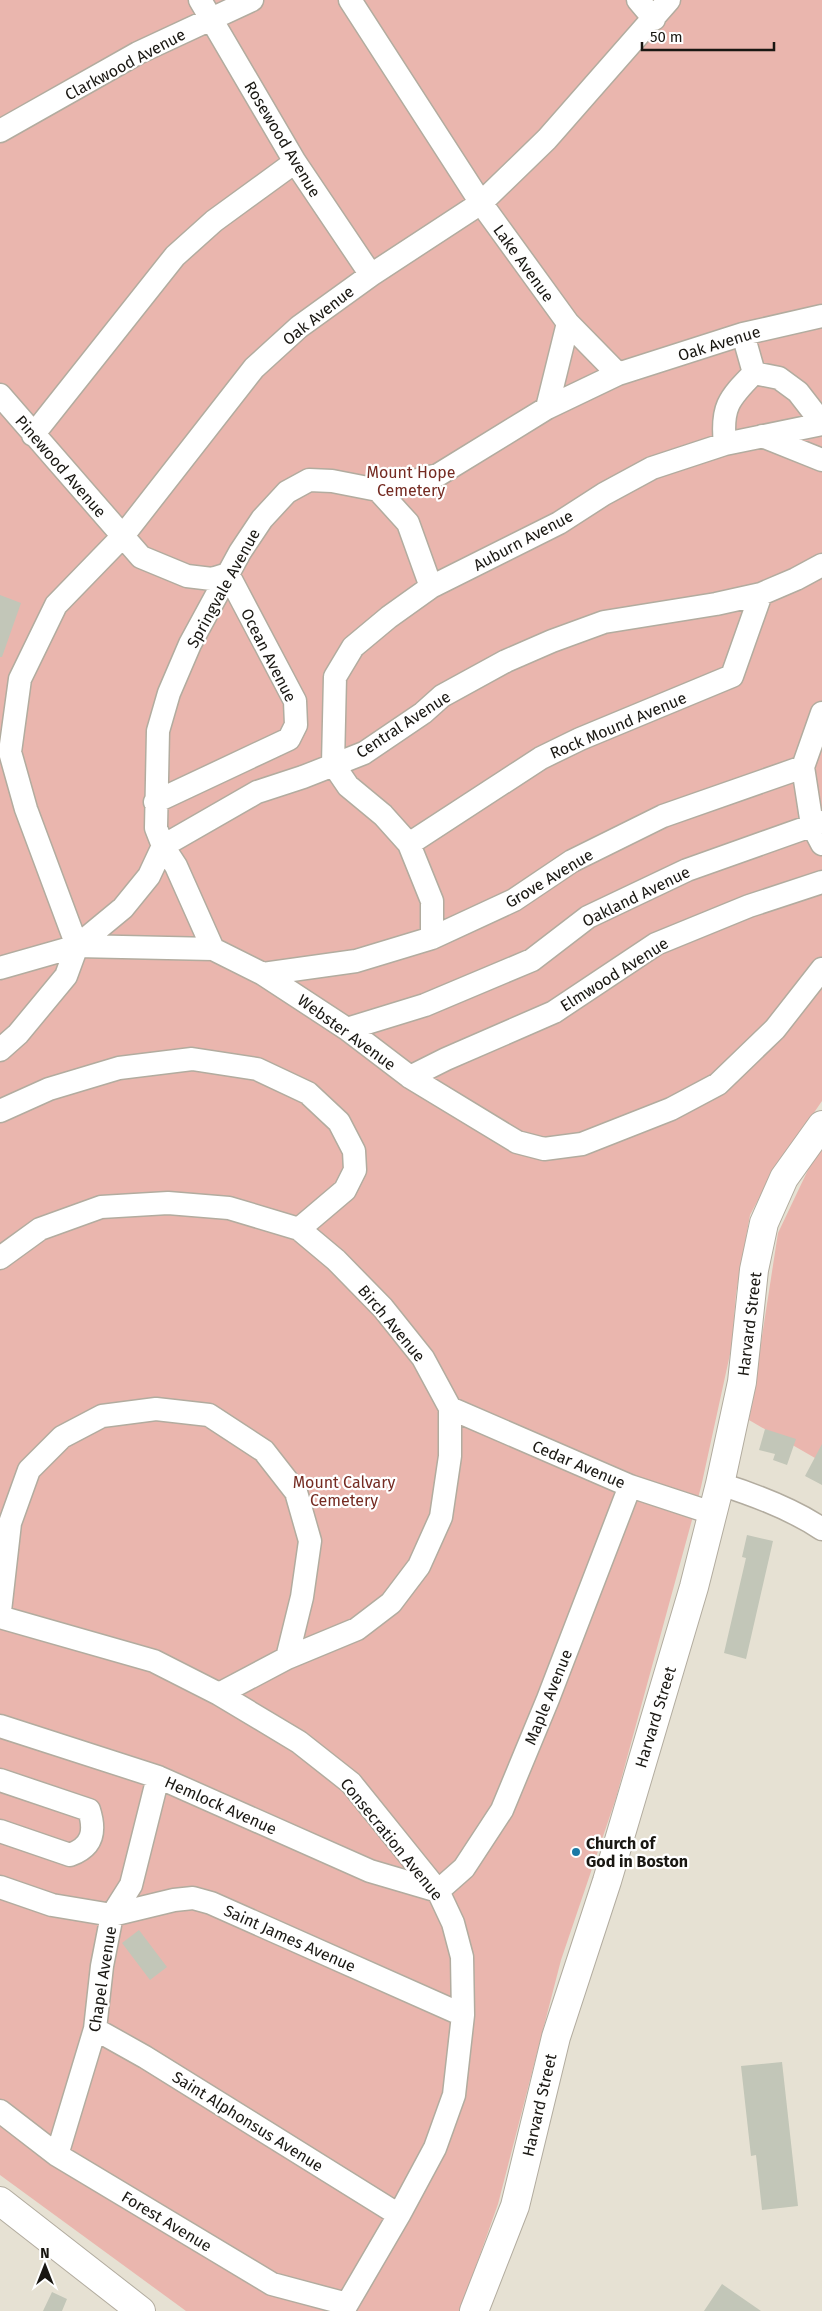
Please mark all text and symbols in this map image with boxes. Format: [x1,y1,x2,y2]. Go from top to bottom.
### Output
scale bar [642,20,774,52]
street label: Clarkwood Avenue [62,25,189,104]
text: 50 m [650,28,683,46]
street label: Rosewood Avenue [240,78,325,201]
street label: Lake Avenue [489,221,558,306]
street label: Oak Avenue [279,282,358,349]
street label: Oak Avenue [676,322,763,365]
street label: Pinewood Avenue [11,411,110,521]
park label: Mount Hope Cemetery [367,463,455,500]
street label: Auburn Avenue [470,506,576,575]
street label: Springvale Avenue [183,525,264,651]
street label: Ocean Avenue [237,605,300,705]
street label: Central Avenue [353,687,454,762]
street label: Rock Mound Avenue [547,688,689,763]
street label: Grove Avenue [502,845,597,912]
street label: Oakland Avenue [579,862,693,931]
street label: Elmwood Avenue [557,934,672,1015]
street label: Webster Avenue [294,990,399,1074]
street label: Harvard Street [734,1271,765,1377]
street label: Birch Avenue [354,1281,429,1366]
street label: Cedar Avenue [529,1436,628,1493]
park label: Mount Calvary Cemetery [293,1473,395,1510]
street label: Maple Avenue [521,1647,576,1748]
street label: Harvard Street [631,1664,680,1770]
street label: Hemlock Avenue [162,1772,280,1839]
street label: Consecration Avenue [336,1774,447,1904]
place label: Church of God in Boston [586,1834,688,1871]
marker: Church of God in Boston [570,1846,582,1858]
street label: Saint James Avenue [221,1901,359,1976]
street label: Chapel Avenue [85,1925,120,2033]
street label: Harvard Street [518,2052,561,2158]
street label: Saint Alphonsus Avenue [169,2067,327,2176]
street label: Forest Avenue [118,2187,215,2256]
north arrow [20,2241,70,2291]
text: N [40,2245,50,2262]

